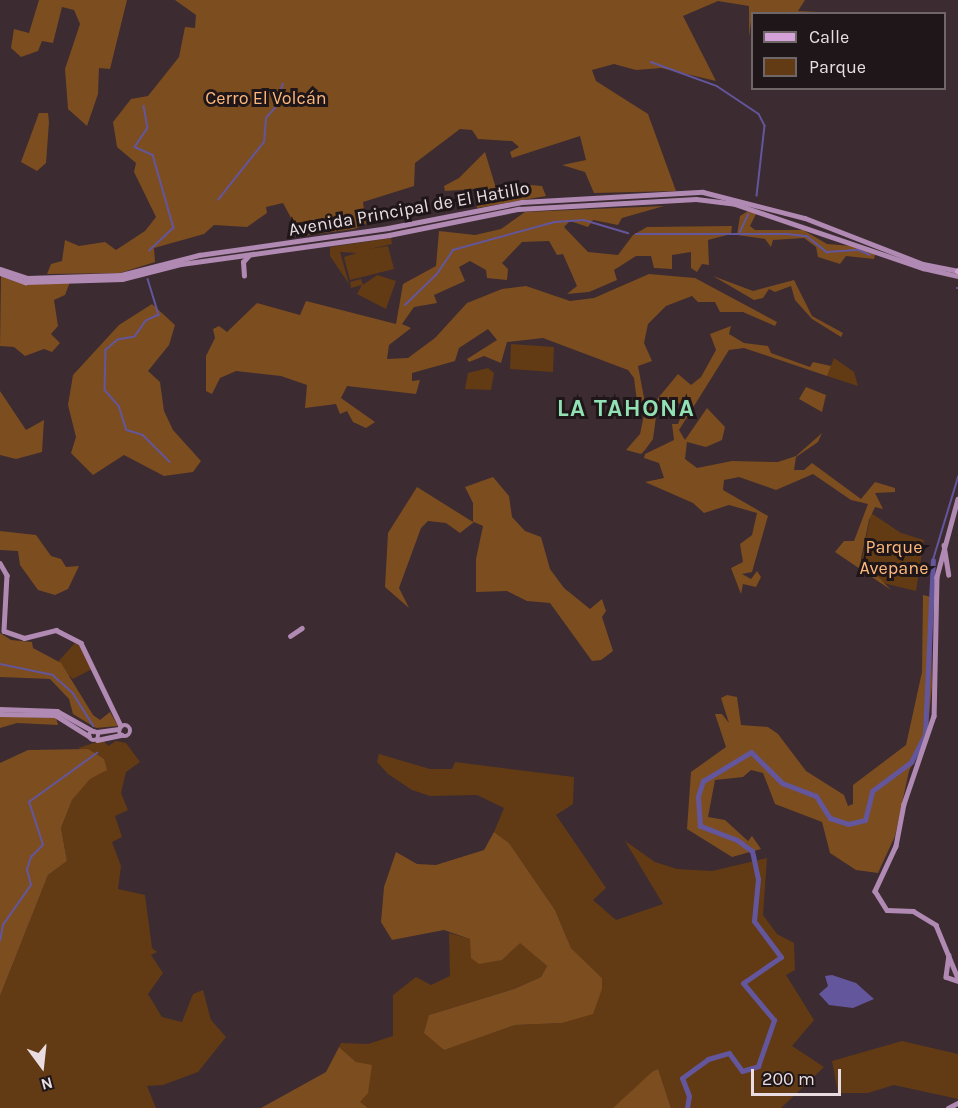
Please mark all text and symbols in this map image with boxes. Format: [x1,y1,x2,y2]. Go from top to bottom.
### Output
legend [751,12,946,90]
text: Calle [809,26,849,48]
text: Parque [809,56,866,78]
park label: Cerro El Volcán [205,87,327,109]
street label: Avenida Principal de El Hatillo [287,177,531,241]
district label: LA TAHONA [557,395,695,423]
park label: Parque Avepane [860,537,928,580]
north arrow [12,1036,72,1096]
scale bar [754,1057,844,1095]
text: 200 m [762,1068,815,1090]
text: N [39,1073,55,1095]

